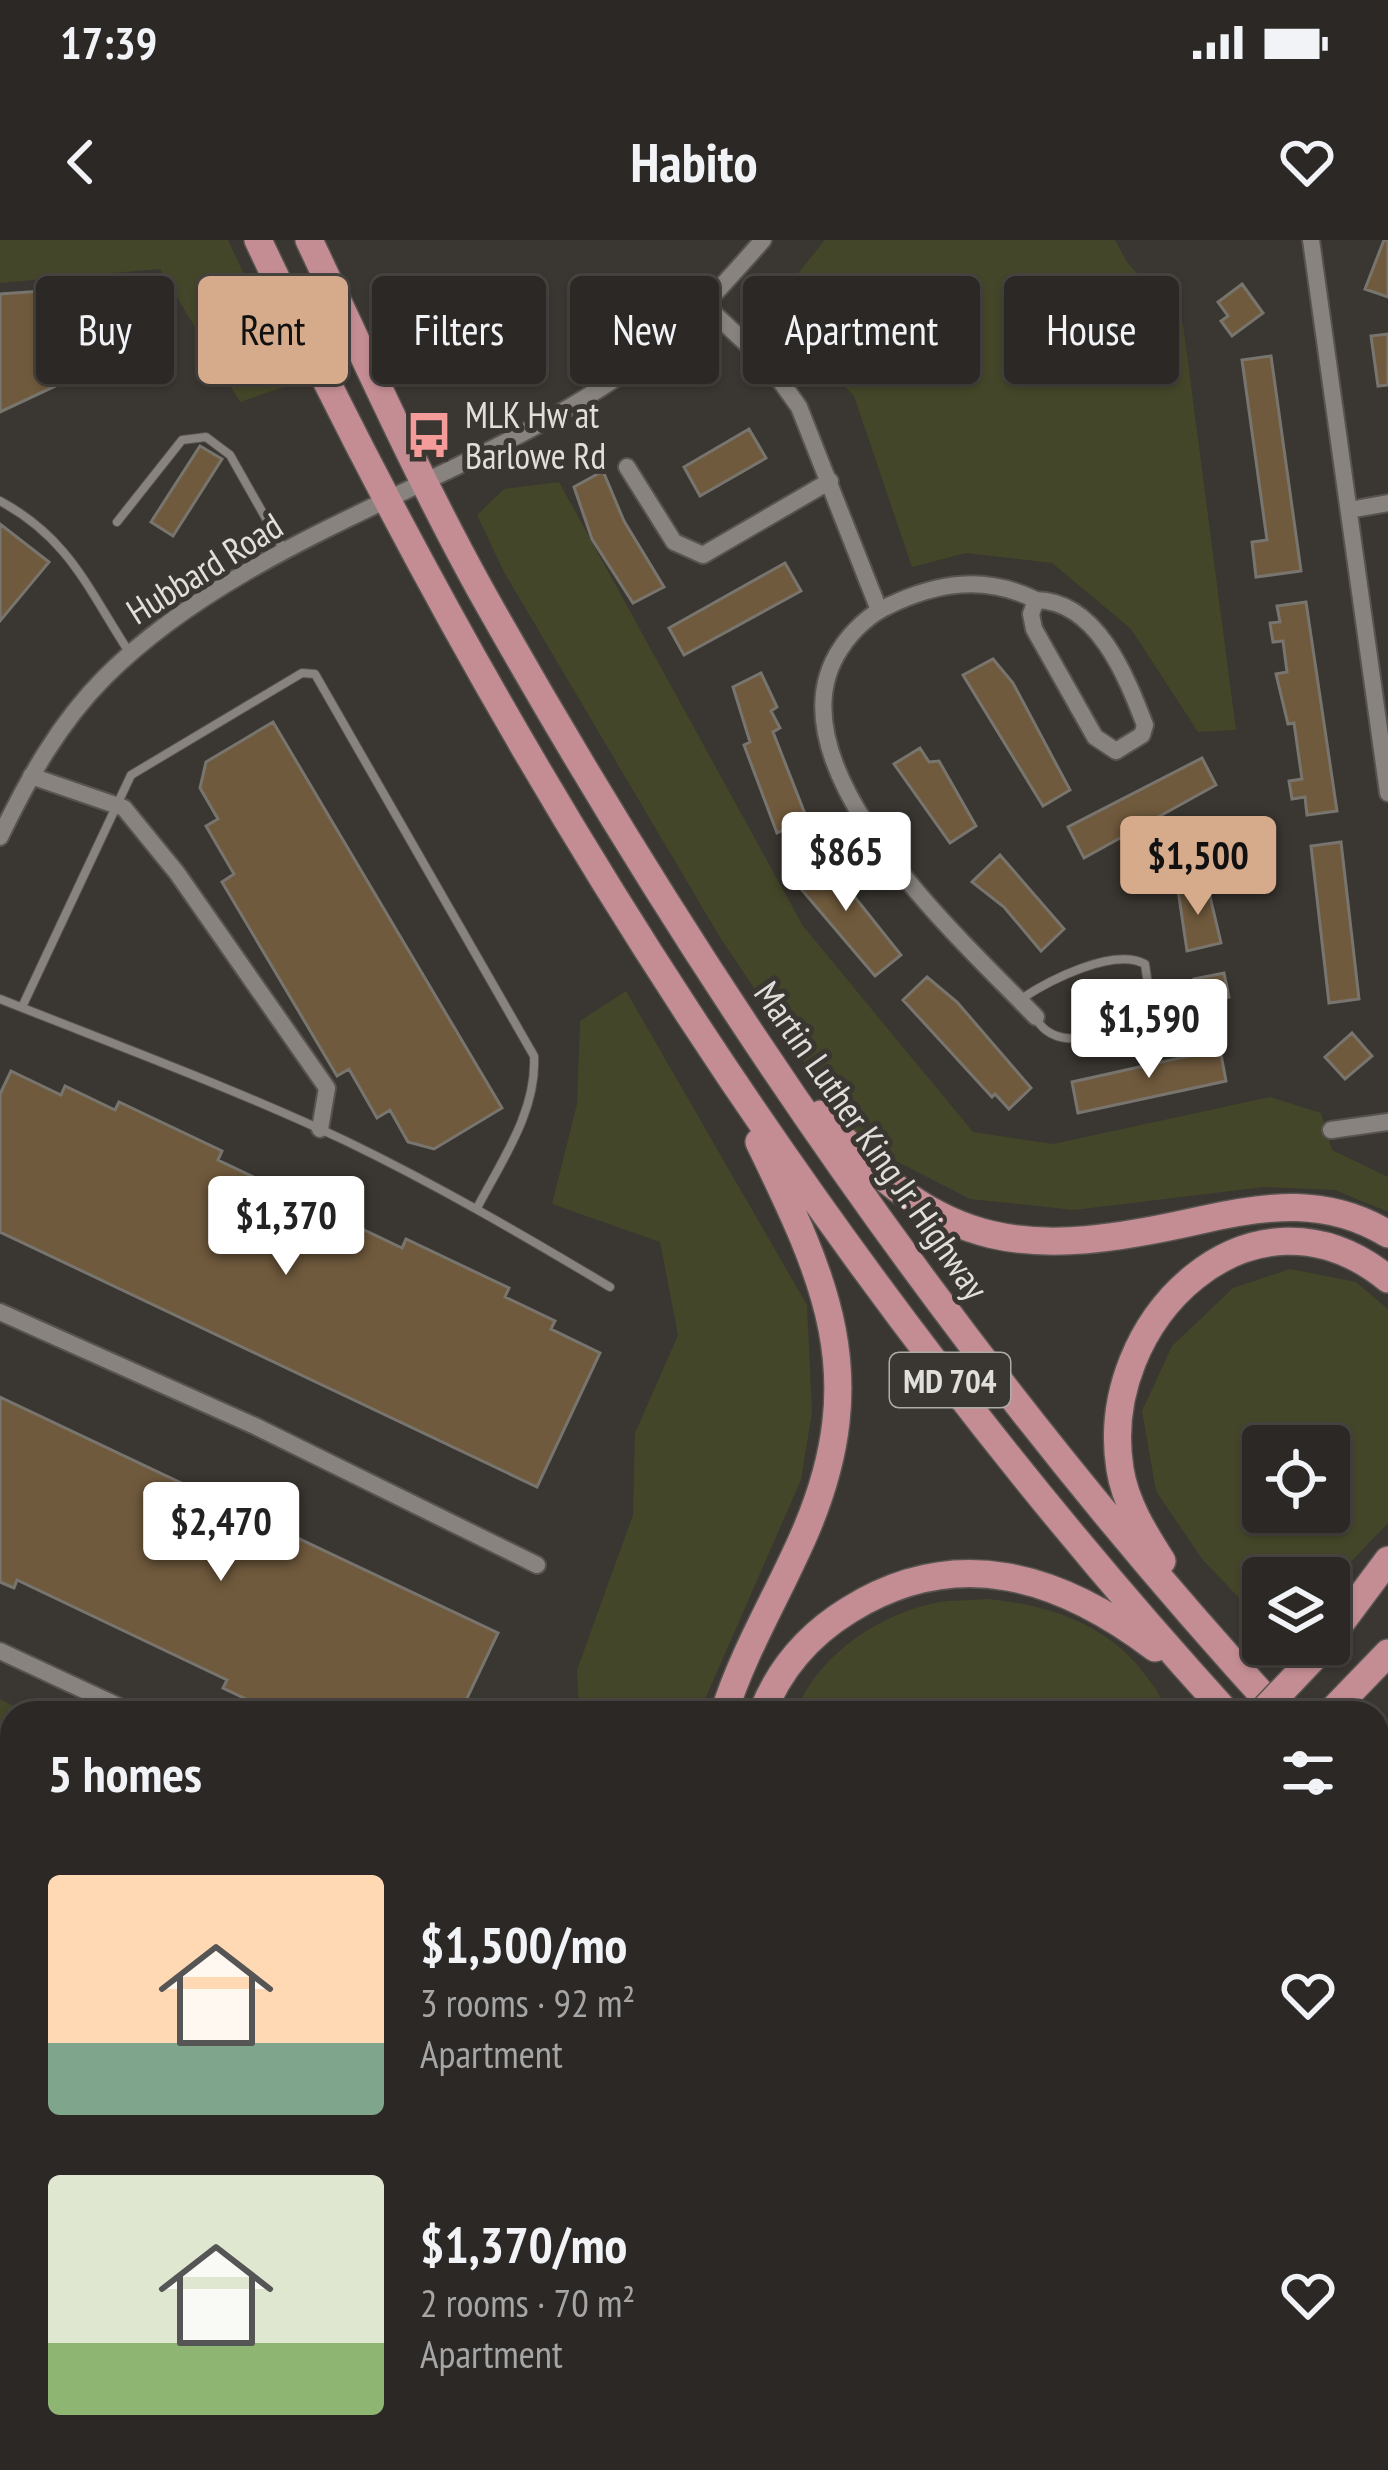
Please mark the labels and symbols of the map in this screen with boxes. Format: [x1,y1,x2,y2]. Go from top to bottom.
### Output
place label: MLK Hw at Barlowe Rd [465,391,606,479]
bus stop icon: MLK Hw at Barlowe Rd [404,410,454,460]
street label: Hubbard Road [117,502,291,634]
pin: $865 [775,812,917,914]
pin: $1,500 [1100,816,1296,918]
street label: Martin Luther King Jr. Highway [744,972,1000,1309]
pin: $1,590 [1051,979,1247,1081]
pin: $1,370 [188,1176,384,1278]
road number: MD 704 [890,1353,1010,1407]
pin: $2,470 [123,1482,319,1584]

